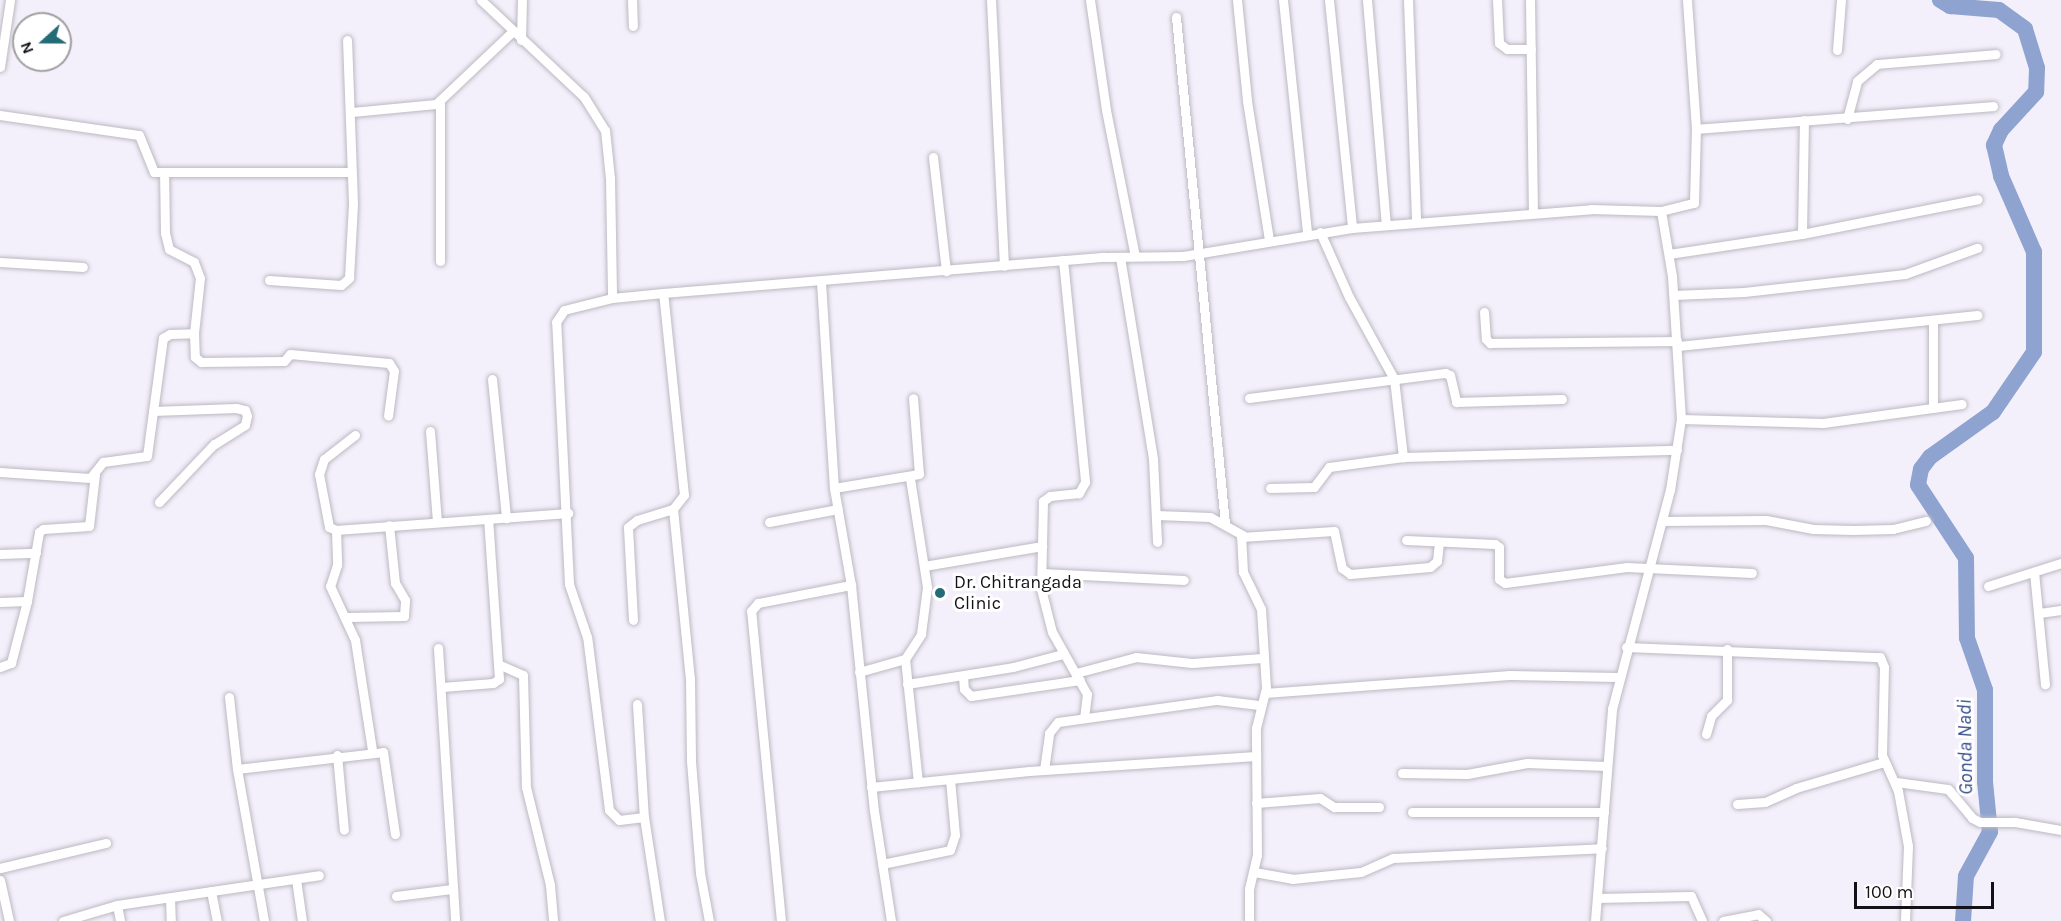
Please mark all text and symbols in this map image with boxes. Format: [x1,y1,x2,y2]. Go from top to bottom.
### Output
north arrow [12,12,72,72]
text: N [16,39,38,57]
place label: Dr. Chitrangada Clinic [954,572,1082,614]
marker: Dr. Chitrangada Clinic [931,584,949,602]
water label: Gonda Nadi [1952,699,1978,795]
scale bar [1857,870,1996,908]
text: 100 m [1865,881,1913,903]

